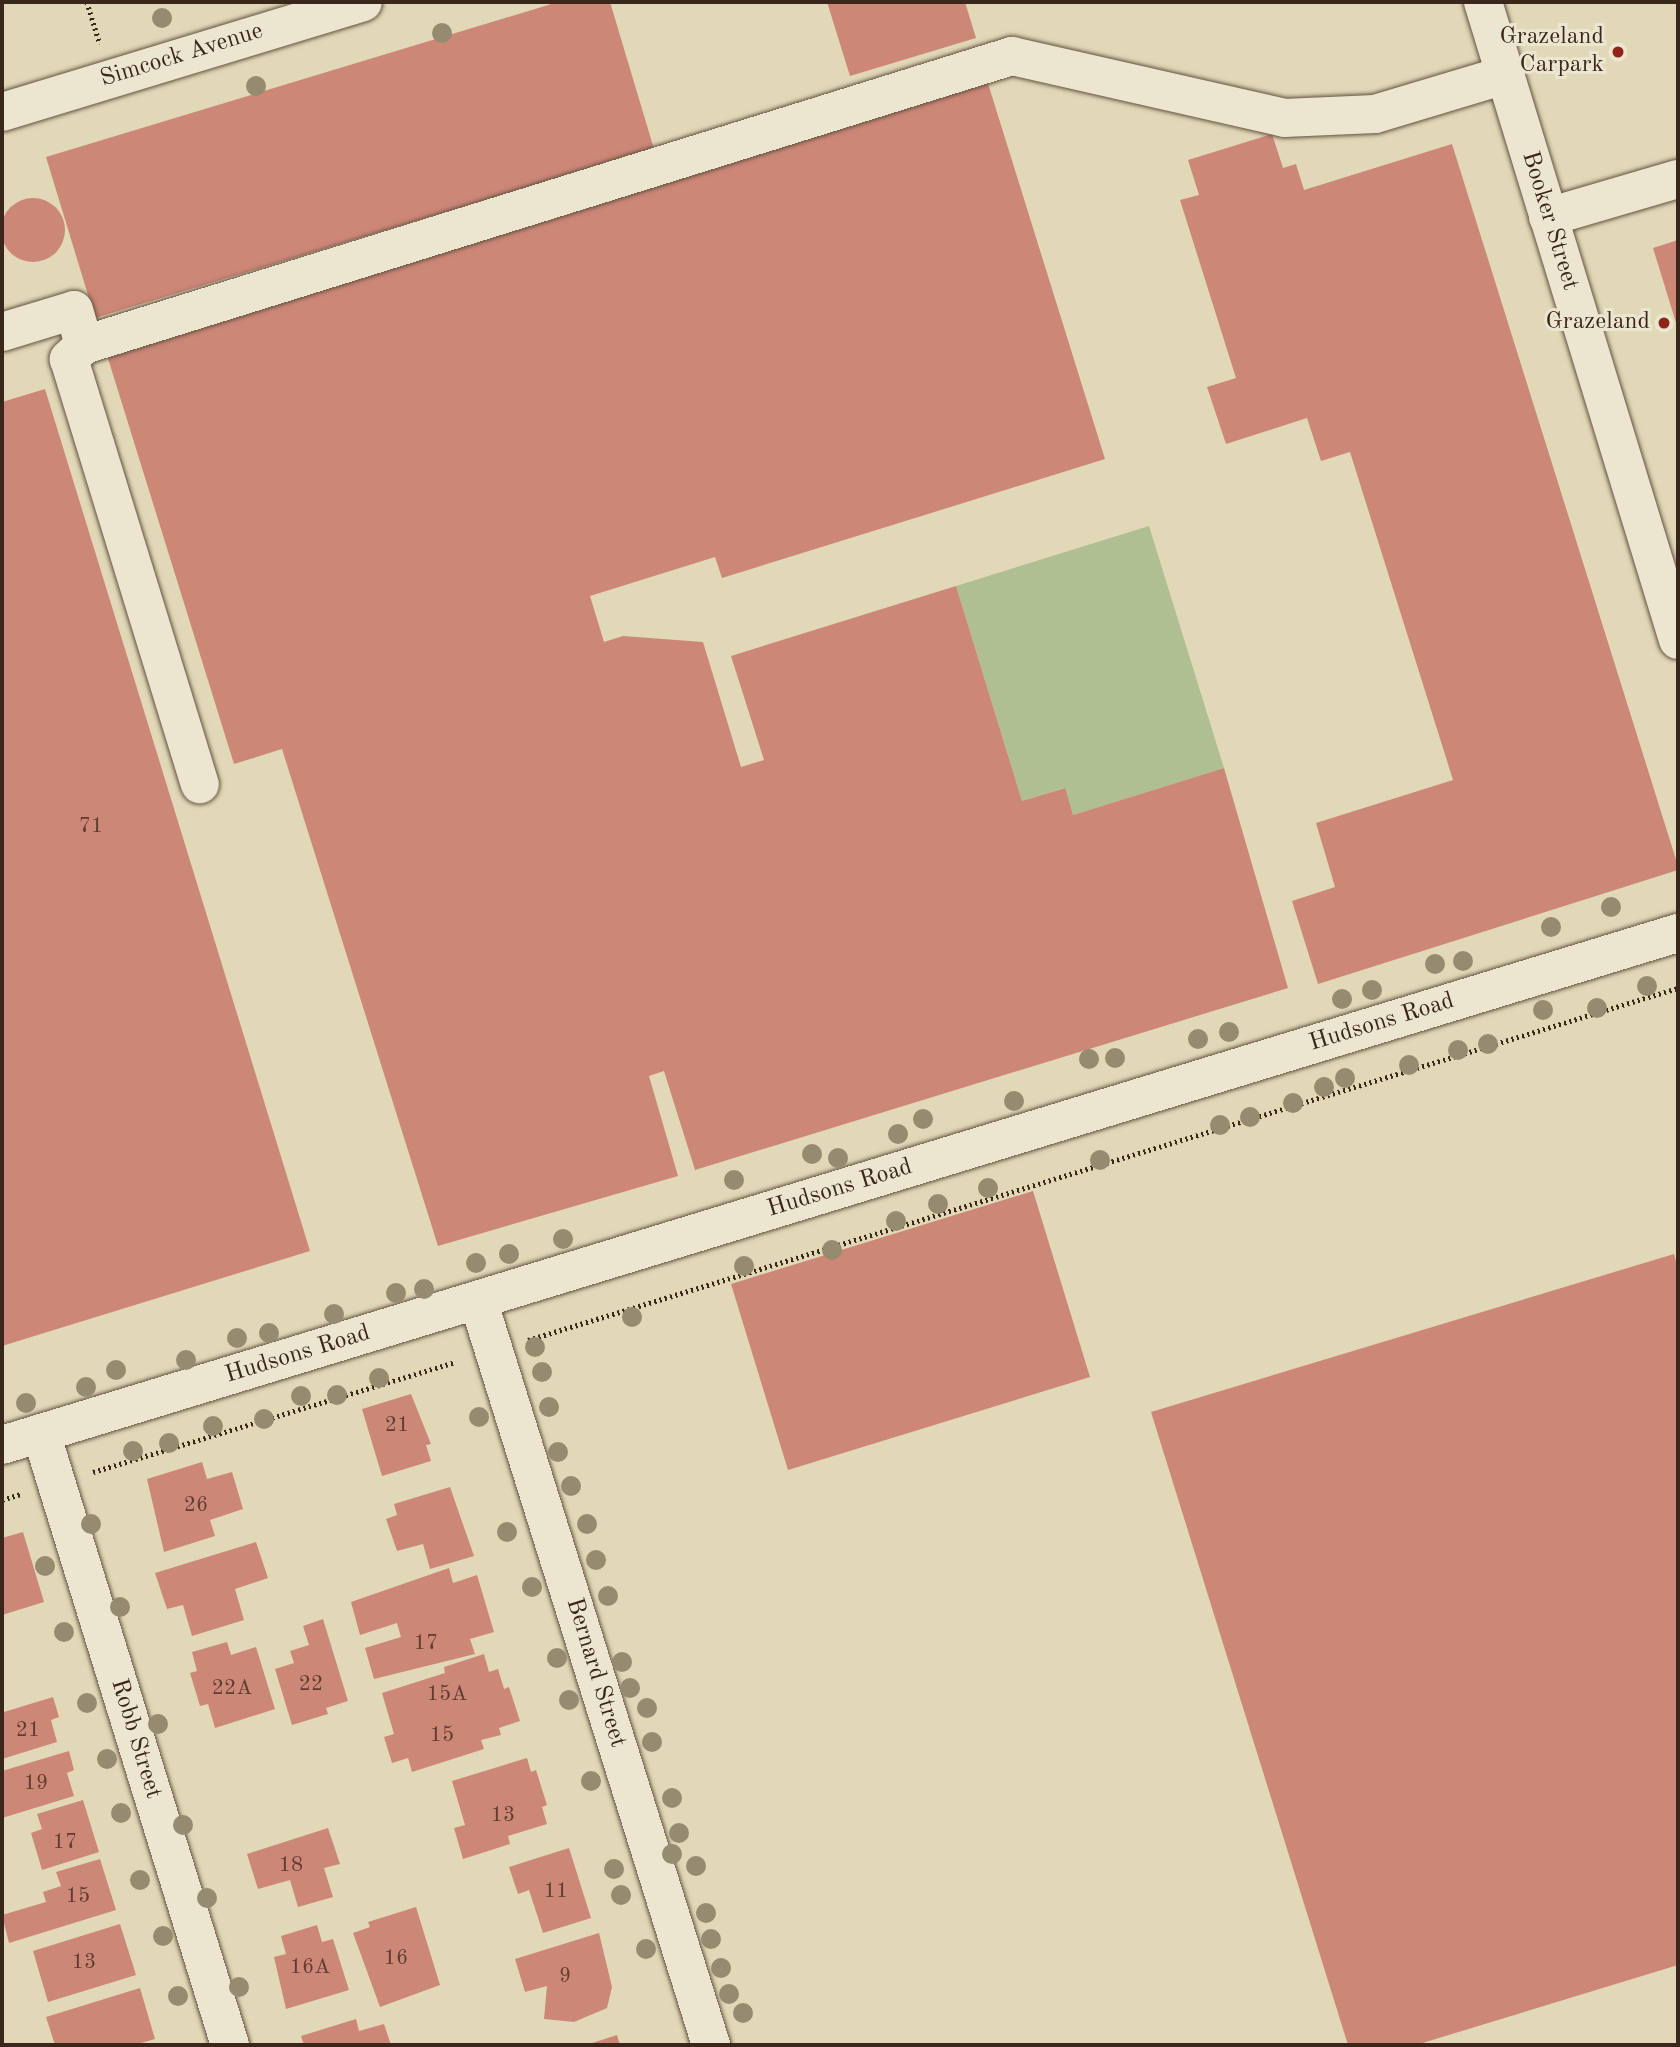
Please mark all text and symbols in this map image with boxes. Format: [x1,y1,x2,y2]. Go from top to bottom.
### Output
street label: Simcock Avenue [97,18,267,94]
place label: Grazeland Carpark [1500,24,1604,80]
marker: Grazeland Carpark [1610,44,1626,60]
street label: Booker Street [1514,148,1584,294]
place label: Grazeland [1546,309,1650,337]
marker: Grazeland [1656,315,1672,331]
house number: 71 [79,814,103,840]
street label: Hudsons Road [1306,987,1458,1059]
street label: Hudsons Road [764,1153,916,1225]
street label: Hudsons Road [222,1319,374,1391]
house number: 21 [385,1413,409,1439]
house number: 26 [184,1493,208,1519]
street label: Bernard Street [559,1595,631,1751]
house number: 17 [414,1631,438,1657]
house number: 22 [299,1672,323,1698]
street label: Robb Street [103,1676,167,1802]
house number: 22A [212,1676,252,1702]
house number: 15A [427,1682,467,1708]
house number: 21 [16,1718,40,1744]
house number: 15 [430,1723,454,1749]
house number: 19 [24,1771,48,1797]
house number: 13 [491,1803,515,1829]
house number: 17 [53,1830,77,1856]
house number: 18 [279,1853,303,1879]
house number: 11 [544,1879,568,1905]
house number: 15 [66,1884,90,1910]
house number: 16 [384,1946,408,1972]
house number: 13 [72,1950,96,1976]
house number: 16A [290,1955,330,1981]
house number: 9 [559,1964,571,1990]

